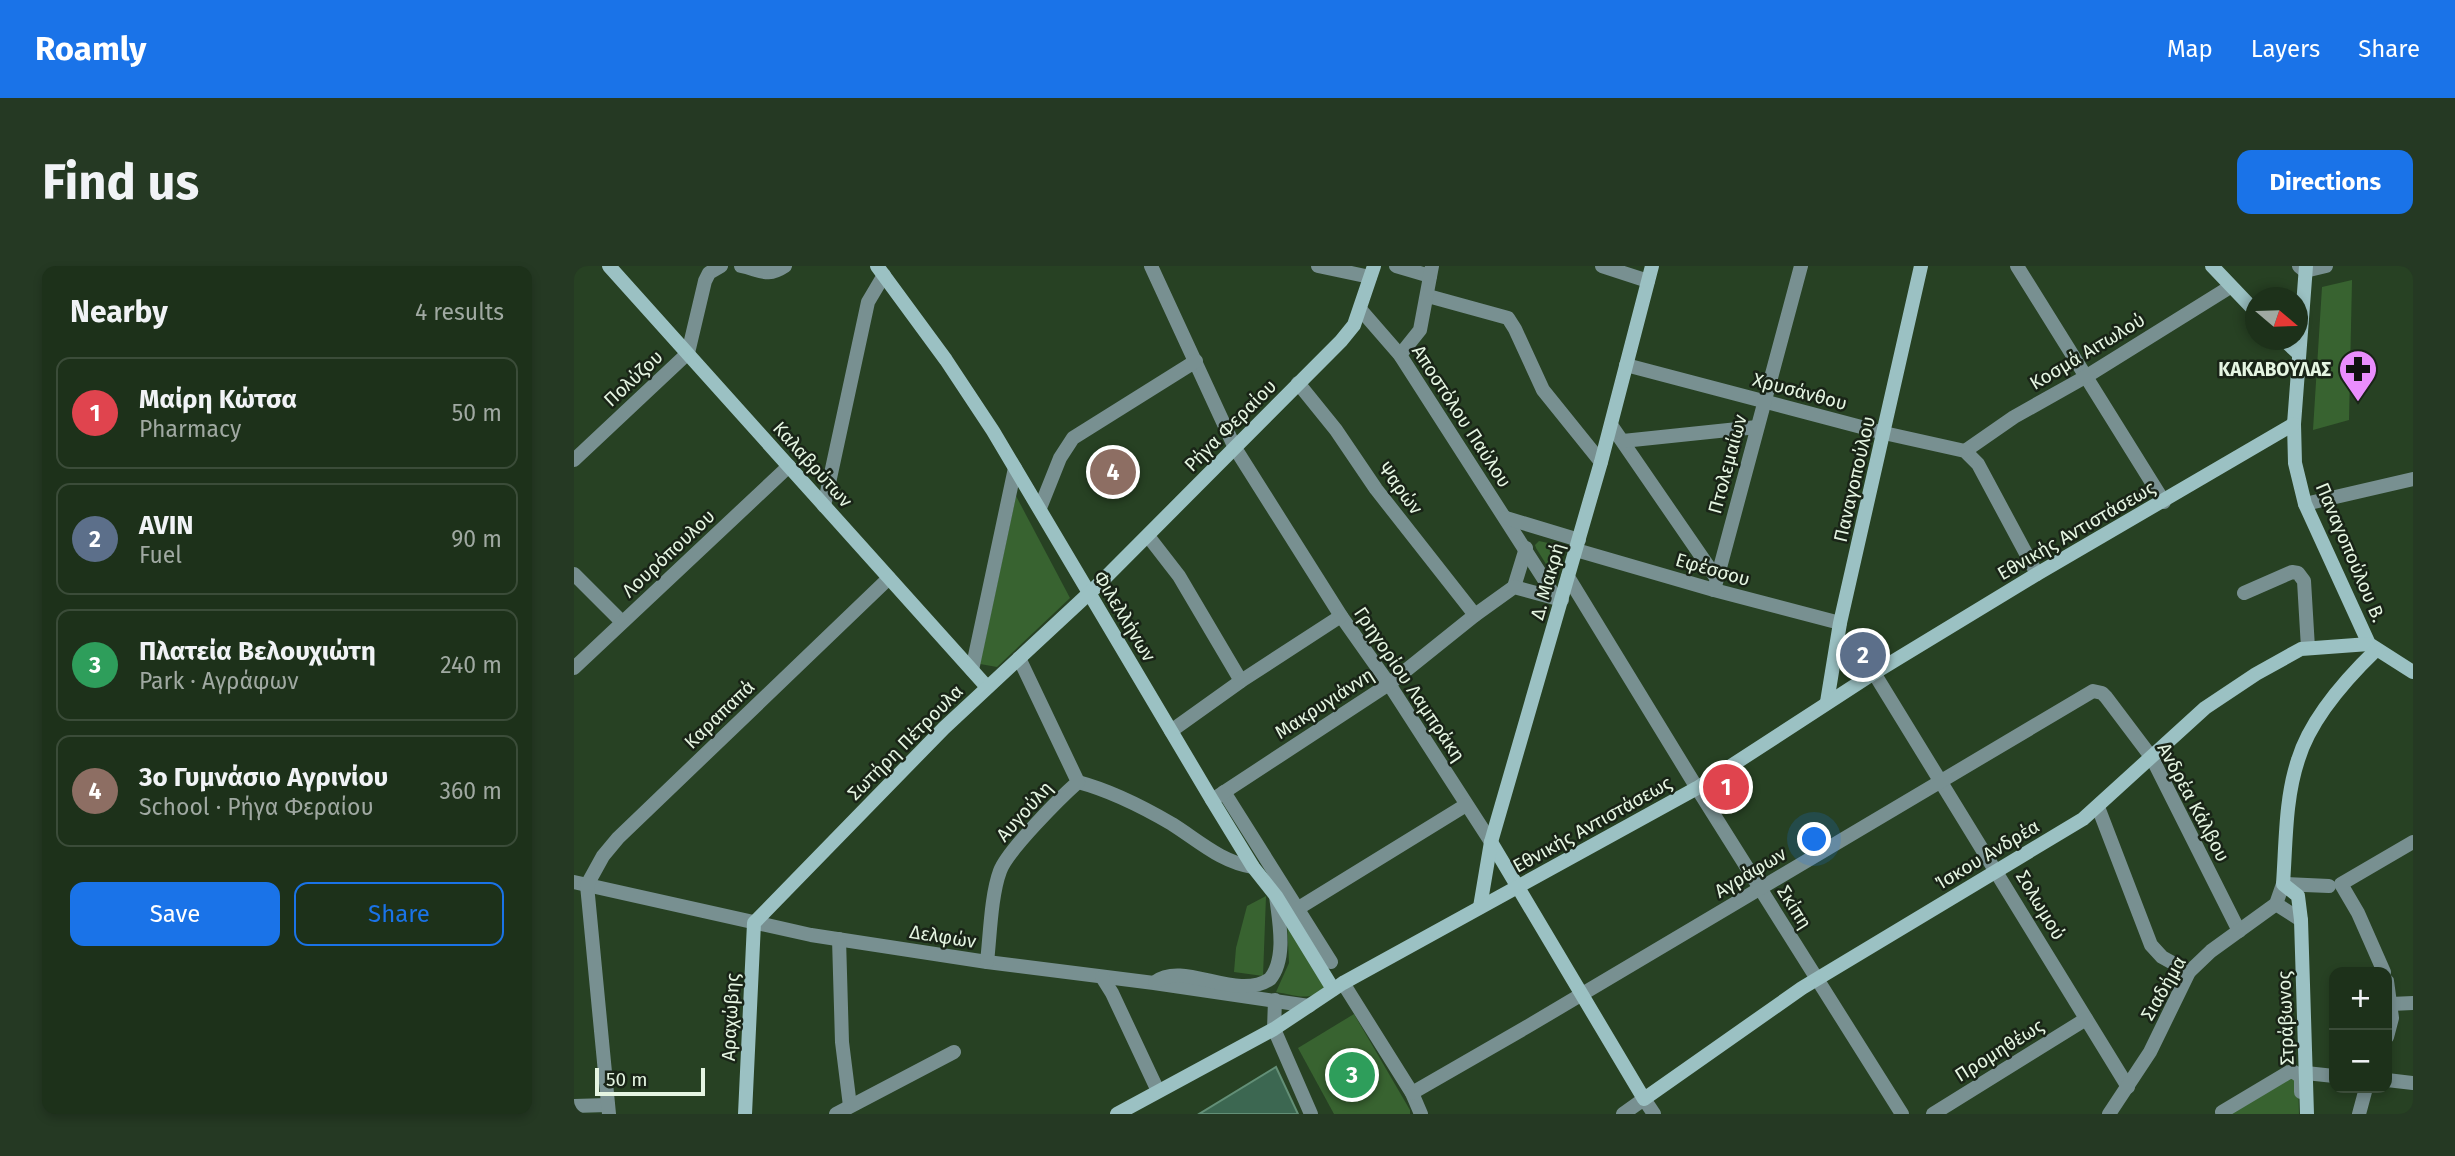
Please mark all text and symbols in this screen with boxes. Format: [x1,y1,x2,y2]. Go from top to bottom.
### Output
text: Roamly [35,29,146,69]
text: Map [2167,35,2213,63]
text: Layers [2251,35,2320,63]
text: Share [2358,35,2420,63]
button: Directions [2237,150,2413,214]
text: Find us [42,153,199,212]
north arrow [2245,287,2308,350]
text: Nearby [70,294,168,330]
text: 4 results [415,298,504,326]
street label: Κοσμά Αιτωλού [2025,308,2149,395]
street label: Αποστόλου Παύλου [1407,341,1516,492]
street label: Πολύζου [599,345,668,411]
pharmacy icon: ΚΑΚΑΒΟΥΛΑΣ [2337,348,2379,403]
place label: ΚΑΚΑΒΟΥΛΑΣ [2218,358,2331,381]
street label: Χρυσάνθου [1750,368,1850,415]
street label: Ρήγα Φεραίου [1179,374,1281,476]
text: Μαίρη Κώτσα [139,384,297,415]
text: 1 [90,399,100,427]
text: 50 m [452,399,502,427]
street label: Πτολεμαίων [1703,412,1752,516]
street label: Παναγοπούλου [1829,414,1880,544]
text: Pharmacy [139,415,241,443]
street label: Καλαβρύτων [768,417,857,512]
pin: 4 [1090,446,1136,498]
street label: Ψαρών [1374,458,1428,519]
street label: Εθνικής Αντιστάσεως [1993,476,2159,585]
street label: Παναγοπούλου Β. [2311,479,2390,626]
street label: Λουρόπουλου [617,505,720,602]
text: AVIN [139,510,194,541]
text: 2 [89,525,101,553]
text: 90 m [451,525,502,553]
street label: Δ. Μακρή [1526,540,1569,622]
text: Fuel [139,541,182,569]
street label: Εφέσσου [1673,548,1753,591]
street label: Φιλελλήνων [1089,567,1161,666]
street label: Γρηγορίου Λαμπράκη [1349,602,1470,766]
pin: 2 [1840,629,1886,681]
text: Πλατεία Βελουχιώτη [139,636,376,667]
text: 3 [89,651,101,679]
text: 240 m [440,651,502,679]
street label: Μακρυγιάννη [1271,663,1378,744]
text: Park · Αγράφων [139,667,299,695]
street label: Καραπαπά [679,675,759,754]
street label: Σωτήρη Πέτρουλα [843,680,968,805]
street label: Ανδρέα Κάλβου [2153,739,2235,866]
pin: 1 [1703,761,1749,813]
text: 3ο Γυμνάσιο Αγρινίου [139,762,388,793]
street label: Εθνικής Αντιστάσεως [1509,771,1676,878]
street label: Αυγούλη [991,776,1057,846]
text: 4 [89,777,102,805]
text: 360 m [440,777,502,805]
text: School · Ρήγα Φεραίου [139,793,374,821]
street label: Ίσκου Ανδρέα [1931,814,2043,894]
your location [1797,822,1831,856]
street label: Αγράφων [1710,842,1790,903]
street label: Σολωμού [2011,866,2070,944]
street label: Σκίπη [1772,881,1817,933]
button: Save [70,882,280,946]
button: Share [294,882,504,946]
street label: Δελφών [908,920,978,953]
street label: Σιαδήμα [2136,952,2191,1024]
map controls [2329,967,2392,1093]
button: + [2329,967,2392,1030]
street label: Στράβωνος [2272,970,2299,1066]
street label: Αραχώβης [717,972,744,1062]
street label: Προμηθέως [1951,1014,2048,1087]
button: − [2329,1030,2392,1093]
pin: 3 [1329,1049,1375,1101]
scale bar [595,1065,705,1097]
text: 50 m [606,1068,647,1091]

